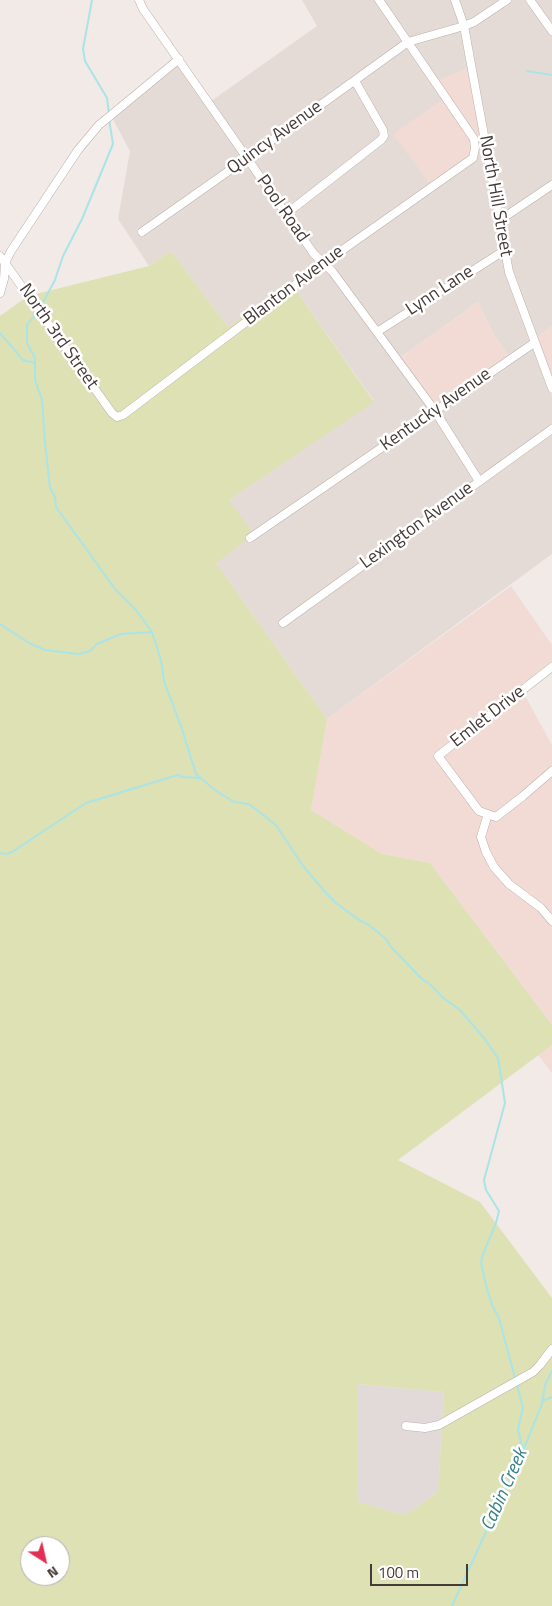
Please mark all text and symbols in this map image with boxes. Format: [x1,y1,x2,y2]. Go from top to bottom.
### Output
street label: Quincy Avenue [223,96,327,180]
street label: North Hill Street [474,134,516,258]
street label: Pool Road [251,171,313,247]
street label: Blanton Avenue [240,241,348,331]
street label: Lynn Lane [402,261,478,321]
street label: North 3rd Street [14,280,102,394]
street label: Kentucky Avenue [377,364,495,456]
street label: Lexington Avenue [356,478,478,574]
street label: Emlet Drive [447,681,529,753]
water label: Cabin Creek [477,1446,533,1534]
north arrow [20,1536,70,1586]
scale bar [372,1554,470,1586]
text: N [43,1561,63,1584]
text: 100 m [378,1561,419,1584]

